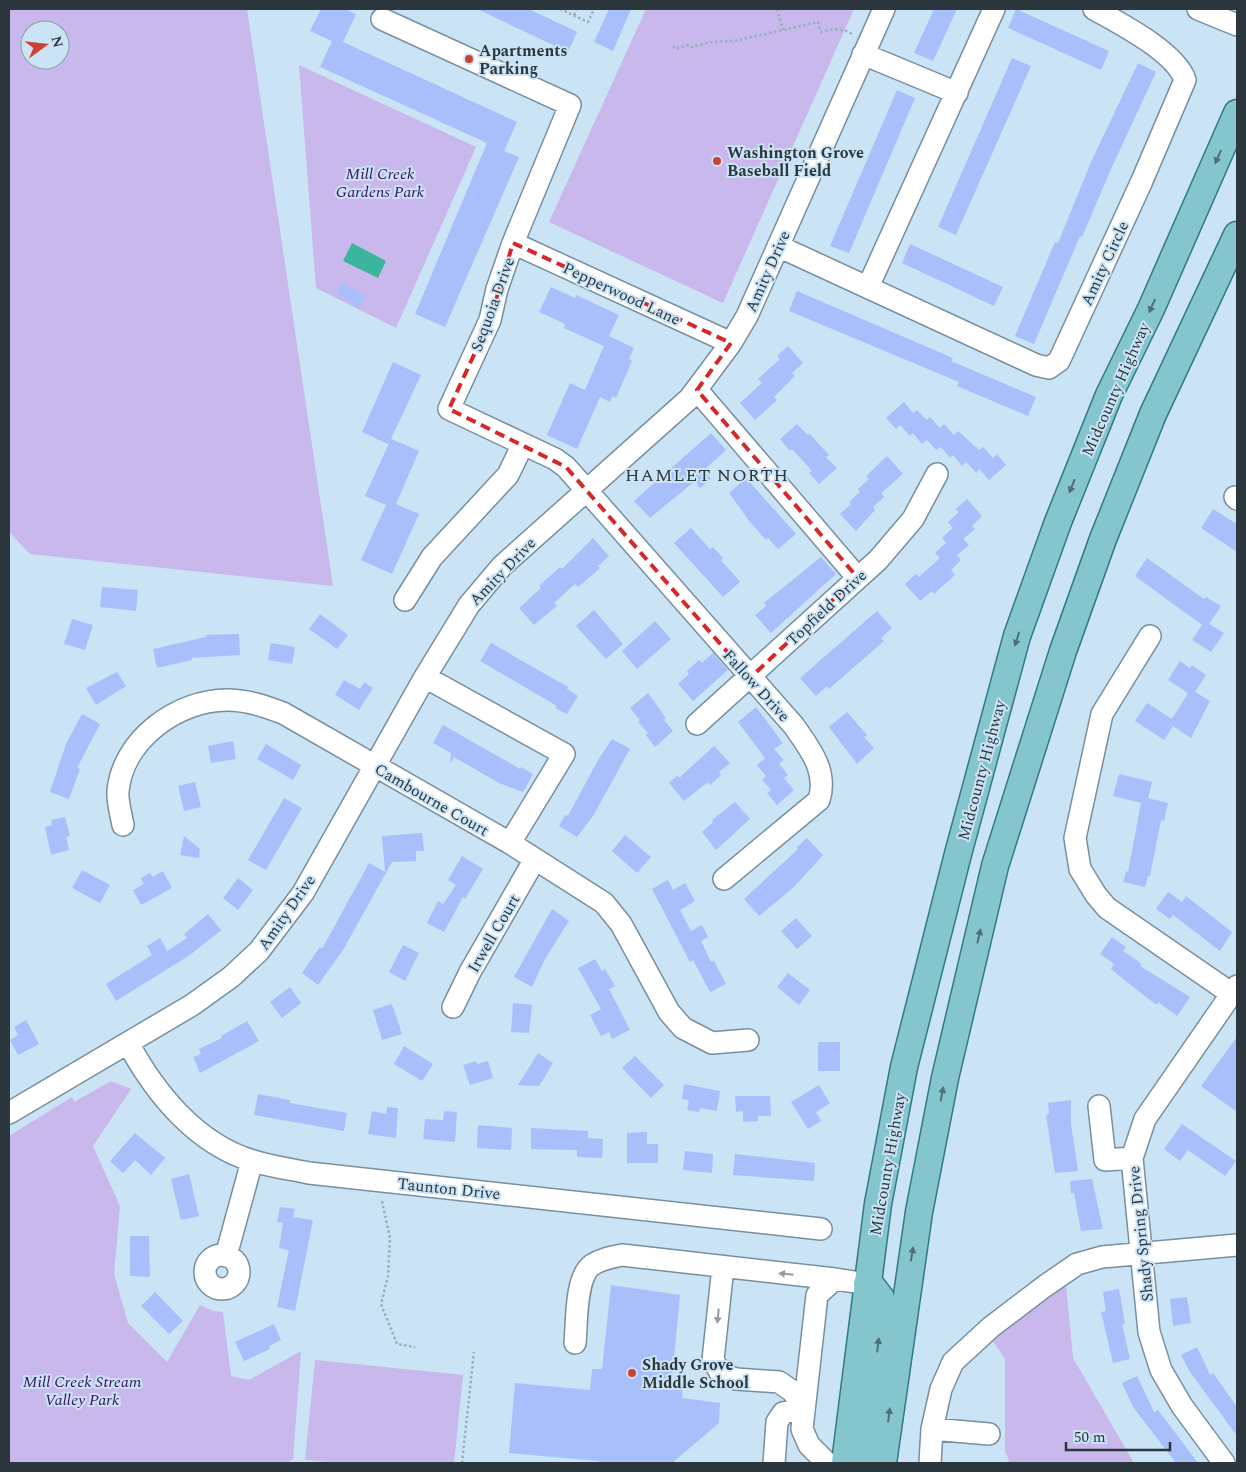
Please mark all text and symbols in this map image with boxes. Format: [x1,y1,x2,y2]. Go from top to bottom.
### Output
north arrow [20,20,70,70]
text: N [45,34,69,50]
place label: Apartments Parking [479,39,568,81]
marker: Apartments Parking [463,53,475,65]
place label: Washington Grove Baseball Field [727,141,864,183]
one-way arrow [1213,150,1221,164]
marker: Washington Grove Baseball Field [711,155,723,167]
park label: Mill Creek Gardens Park [336,162,425,204]
street label: Amity Circle [1075,217,1135,310]
street label: Amity Drive [739,227,797,316]
street label: Sequoia Drive [465,254,521,355]
street label: Pepperwood Lane [559,256,684,332]
one-way arrow [1148,299,1156,313]
street label: Midcounty Highway [1076,317,1157,460]
district label: HAMLET NORTH [625,462,789,489]
one-way arrow [1068,479,1075,494]
street label: Amity Drive [464,532,542,611]
street label: Topfield Drive [781,564,872,652]
one-way arrow [1012,632,1020,647]
street label: Fallow Drive [717,644,795,727]
street label: Midcounty Highway [952,696,1013,843]
street label: Cambourne Court [370,757,493,843]
street label: Amity Drive [252,870,322,955]
street label: Irwell Court [462,890,526,977]
one-way arrow [975,929,983,944]
one-way arrow [938,1086,946,1102]
street label: Midcounty Highway [864,1090,913,1237]
street label: Shady Spring Drive [1122,1165,1160,1303]
street label: Taunton Drive [396,1172,501,1206]
one-way arrow [909,1246,917,1262]
one-way arrow [778,1270,794,1278]
one-way arrow [714,1308,722,1324]
one-way arrow [874,1337,882,1353]
place label: Shady Grove Middle School [642,1353,749,1395]
marker: Shady Grove Middle School [626,1367,638,1379]
park label: Mill Creek Stream Valley Park [23,1370,142,1412]
one-way arrow [885,1407,893,1423]
scale bar [1066,1420,1170,1452]
text: 50 m [1074,1426,1106,1449]

